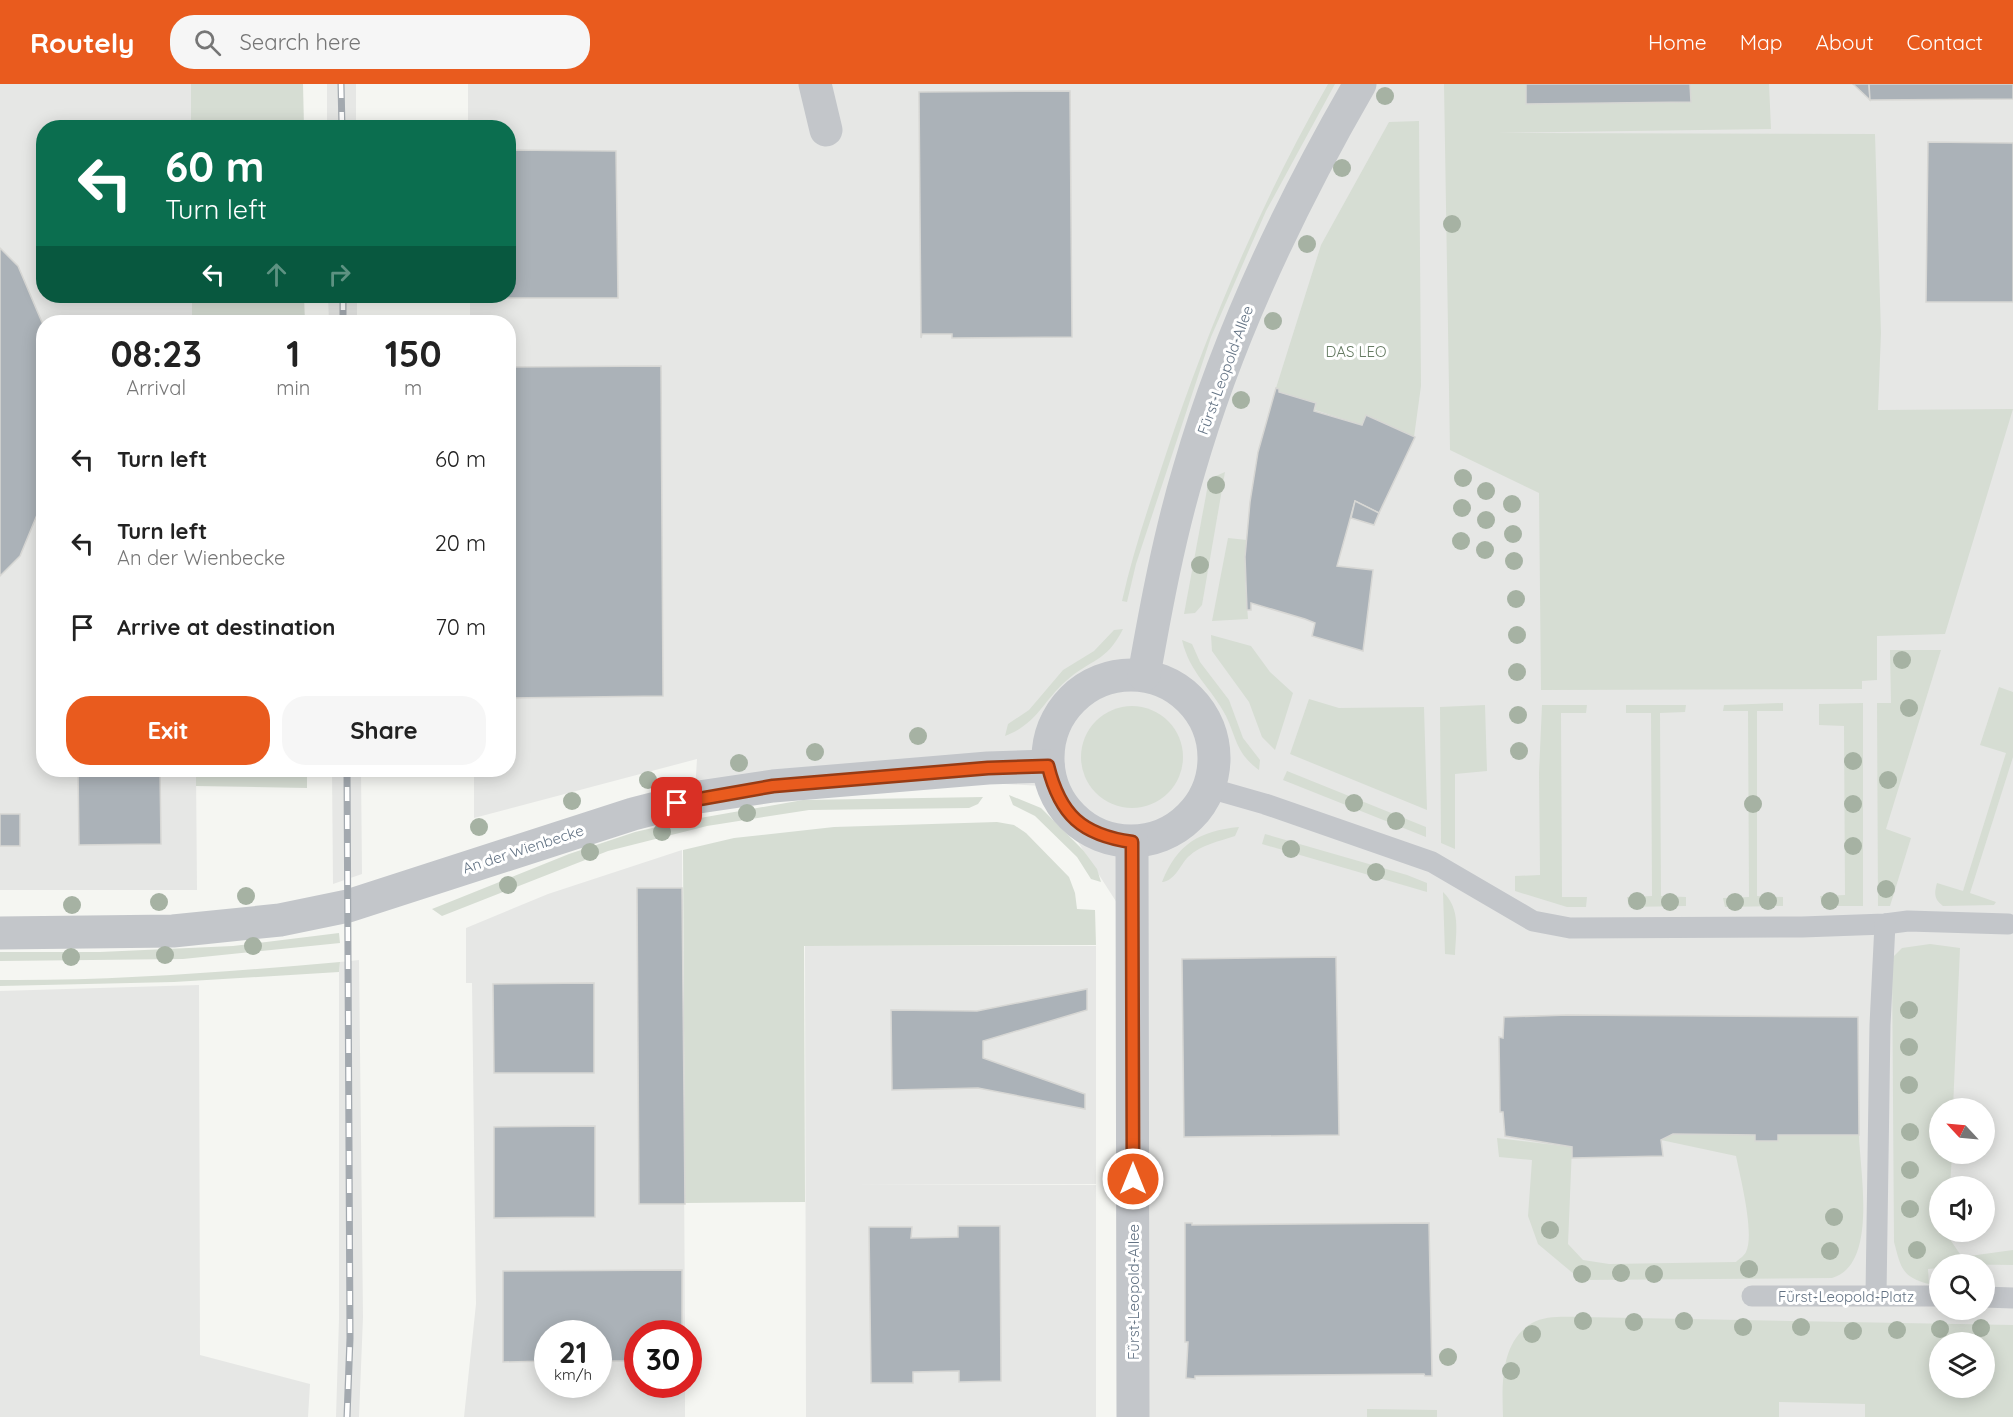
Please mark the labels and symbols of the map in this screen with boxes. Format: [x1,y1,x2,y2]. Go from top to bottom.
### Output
street label: Fürst-Leopold-Allee [1193,303,1257,437]
park label: DAS LEO [1326,342,1386,361]
pin [651,777,702,828]
street label: An der Wienbecke [460,820,586,878]
north arrow [1929,1098,1995,1164]
position arrow [1101,1147,1165,1211]
street label: Fürst-Leopold-Allee [1124,1224,1143,1360]
street label: Fürst-Leopold-Platz [1778,1287,1914,1306]
speed limit sign: 30 [624,1320,702,1398]

